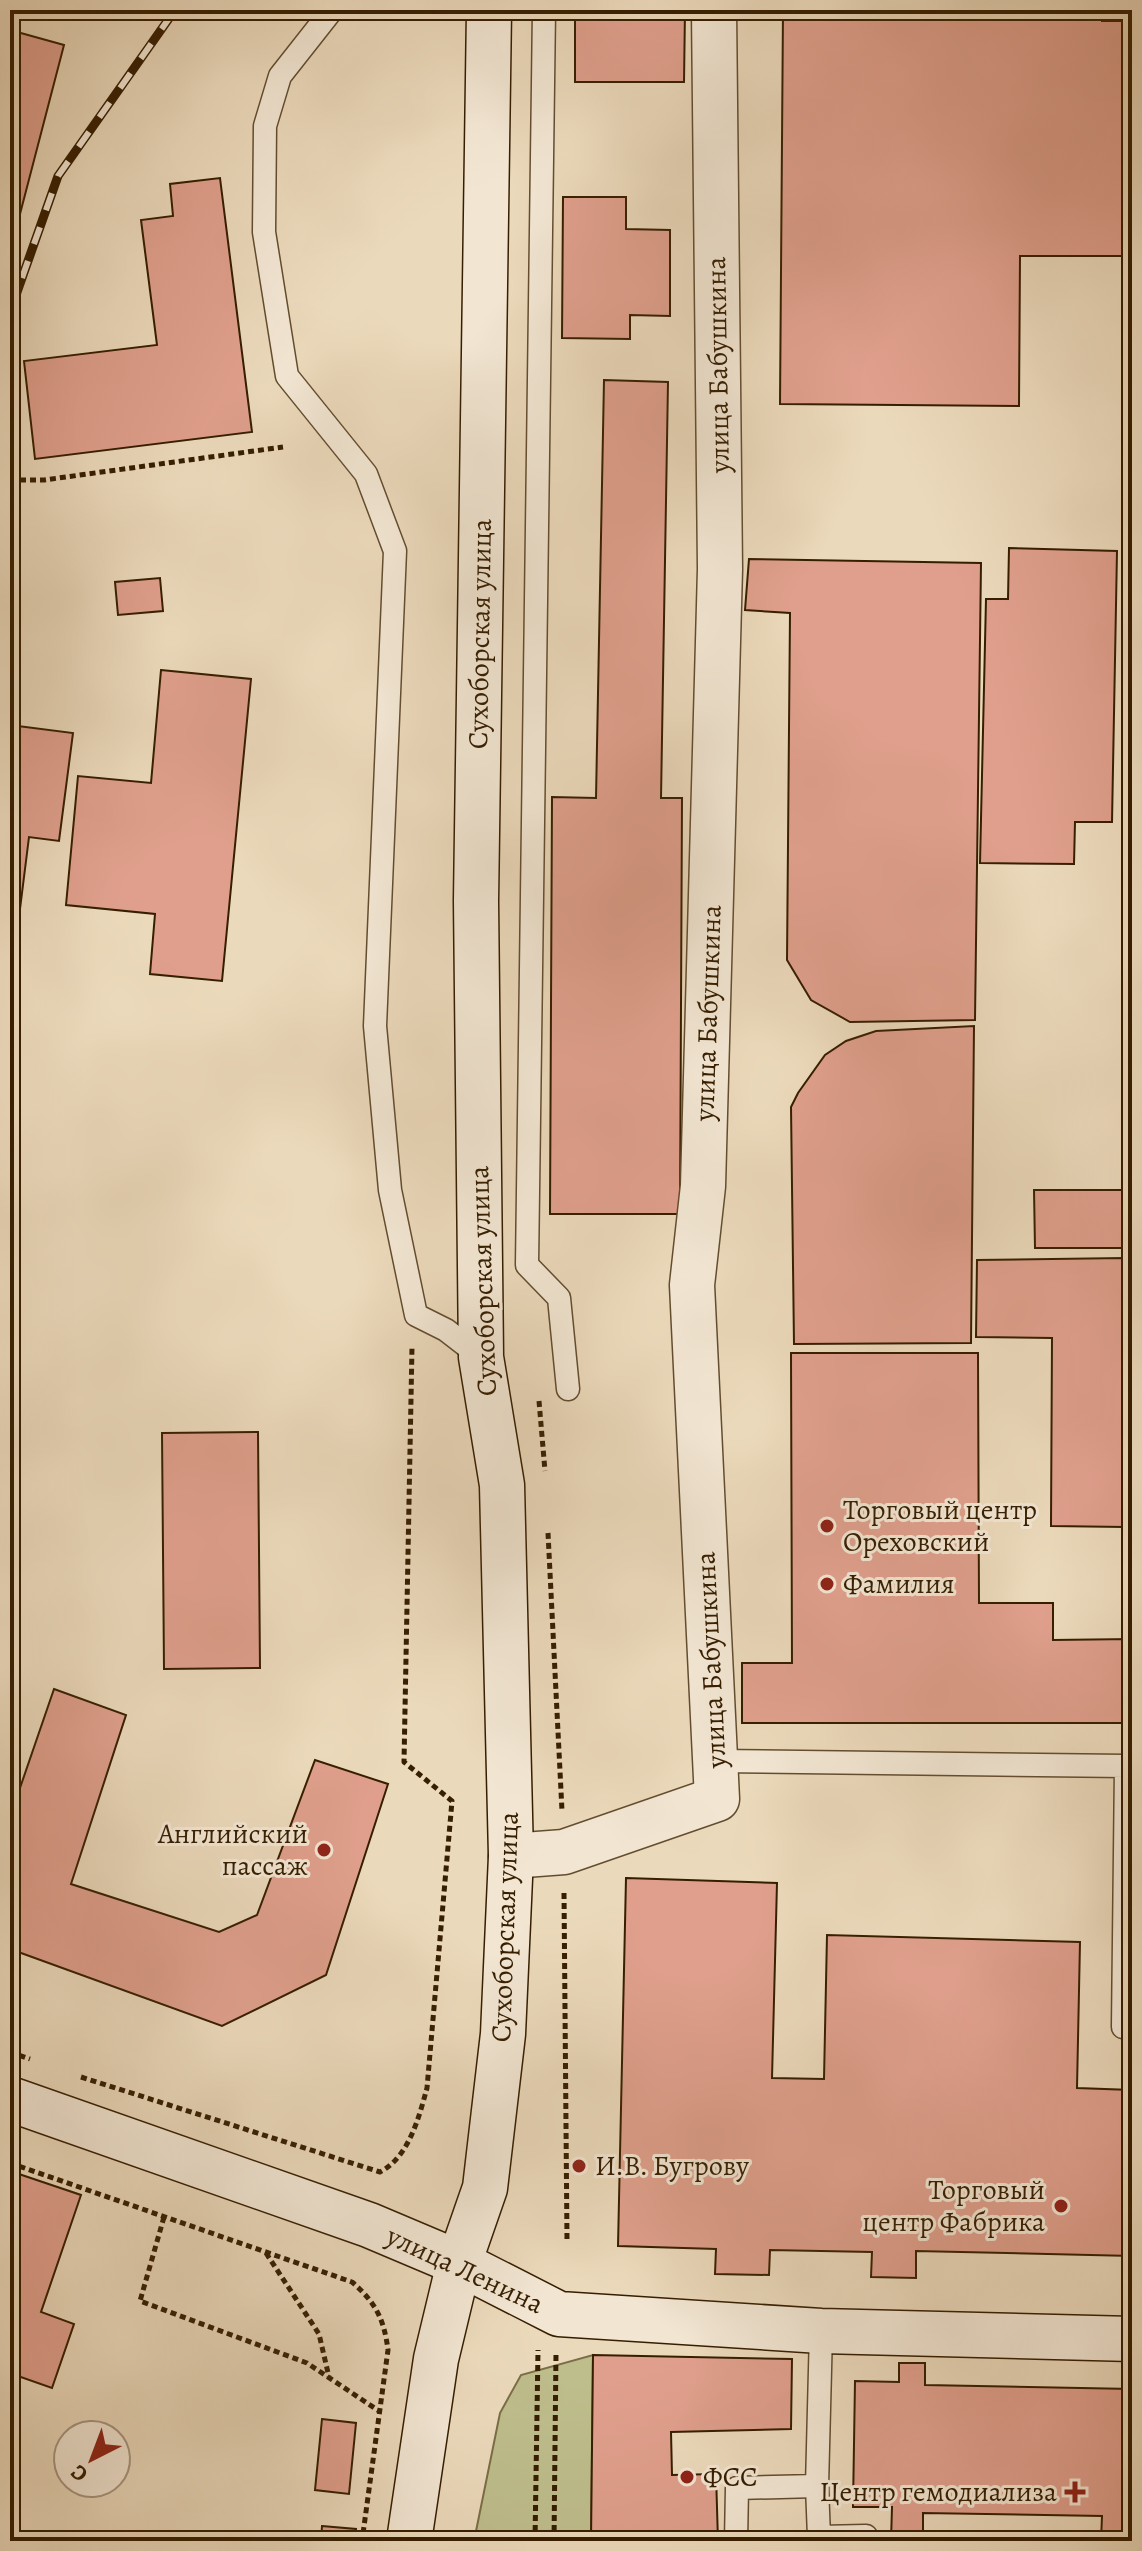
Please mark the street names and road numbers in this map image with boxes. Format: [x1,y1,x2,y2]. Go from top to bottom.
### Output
street label: улица Бабушкина [697,256,739,475]
street label: Сухоборская улица [459,518,501,750]
street label: улица Бабушкина [685,904,731,1123]
street label: Сухоборская улица [460,1165,506,1397]
street label: улица Бабушкина [686,1551,736,1770]
street label: Сухоборская улица [482,1811,528,2043]
street label: улица Ленина [379,2217,550,2323]

